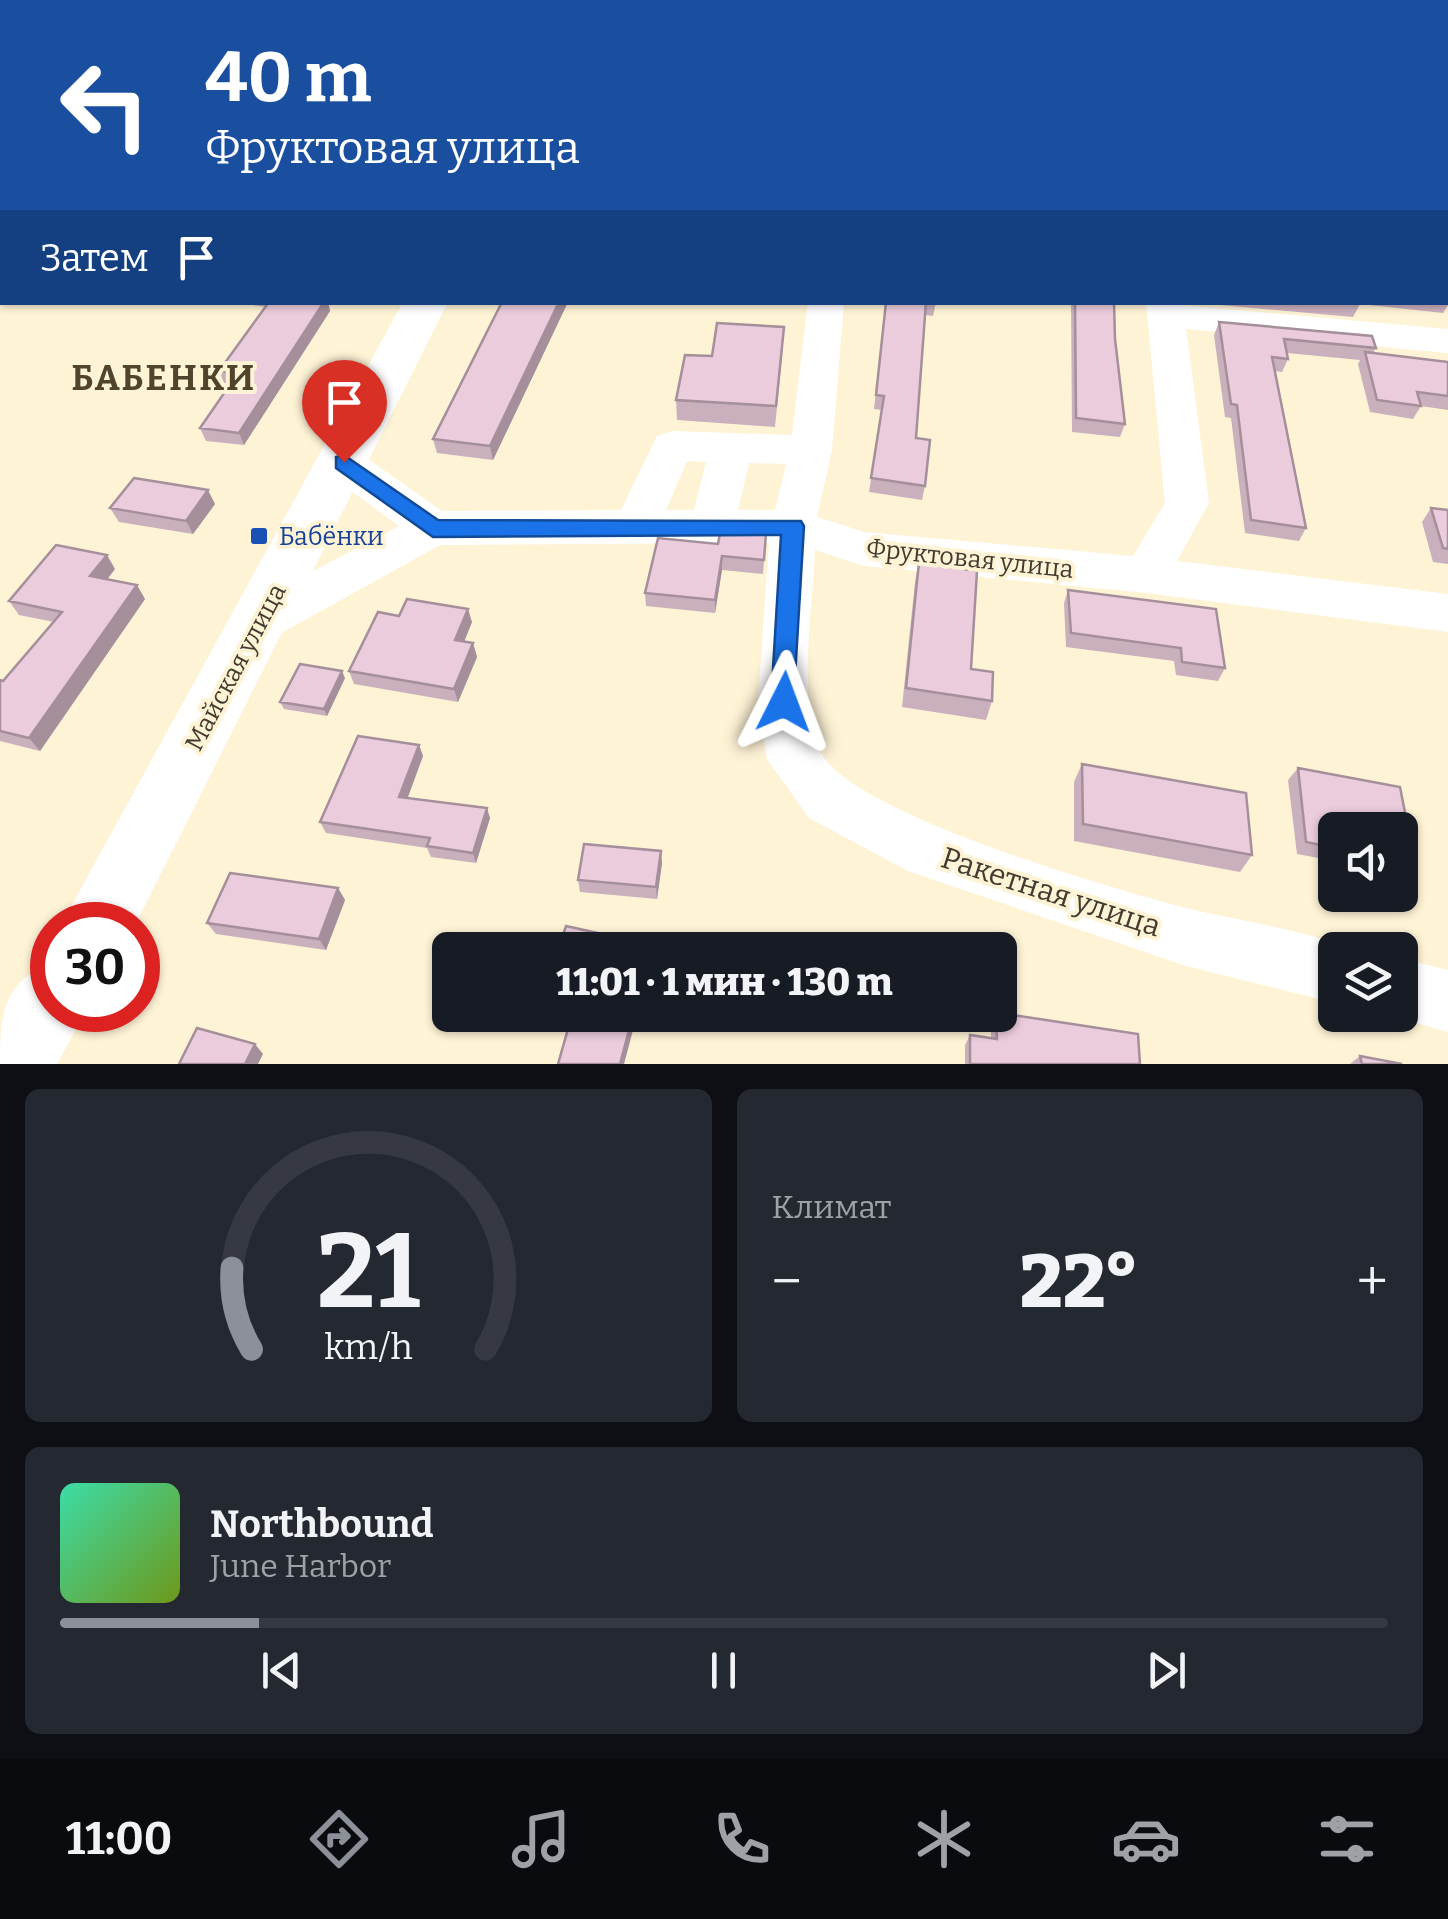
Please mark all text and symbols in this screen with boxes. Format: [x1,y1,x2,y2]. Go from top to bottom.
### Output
text: 40 m [205,36,371,120]
icon: left [40,40,170,170]
text: Фруктовая улица [205,121,580,175]
icon: arrive [169,230,224,285]
text: Затем [40,235,149,281]
district label: БАБЕНКИ [71,357,257,399]
pin [302,360,387,463]
icon: arrive [317,375,372,430]
place label: Бабёнки [279,522,383,552]
marker: Бабёнки [248,525,270,547]
street label: Фруктовая улица [865,533,1075,585]
street label: Майская улица [179,579,293,756]
position arrow [732,650,836,754]
map controls [1318,812,1418,1032]
button: sound [1318,812,1418,912]
street label: Ракетная улица [937,840,1165,944]
speed limit sign: 30 [30,902,160,1032]
button: layers [1318,932,1418,1032]
text: 11:01 · 1 мин · 130 m [556,959,893,1005]
text: Климат [772,1188,891,1226]
text: 21 [317,1210,420,1335]
text: 22° [1020,1237,1139,1327]
text: − [772,1249,802,1315]
text: + [1357,1249,1388,1315]
text: km/h [324,1326,412,1368]
text: Northbound [210,1501,433,1547]
text: June Harbor [210,1547,391,1585]
icon: previous [254,1643,309,1698]
icon: pause [696,1643,751,1698]
icon: next [1139,1643,1194,1698]
icon: directions [304,1804,374,1874]
icon: music [506,1804,576,1874]
icon: phone [707,1804,777,1874]
icon: climate [909,1804,979,1874]
icon: car [1111,1804,1181,1874]
icon: filters [1312,1804,1382,1874]
text: 11:00 [66,1812,172,1866]

